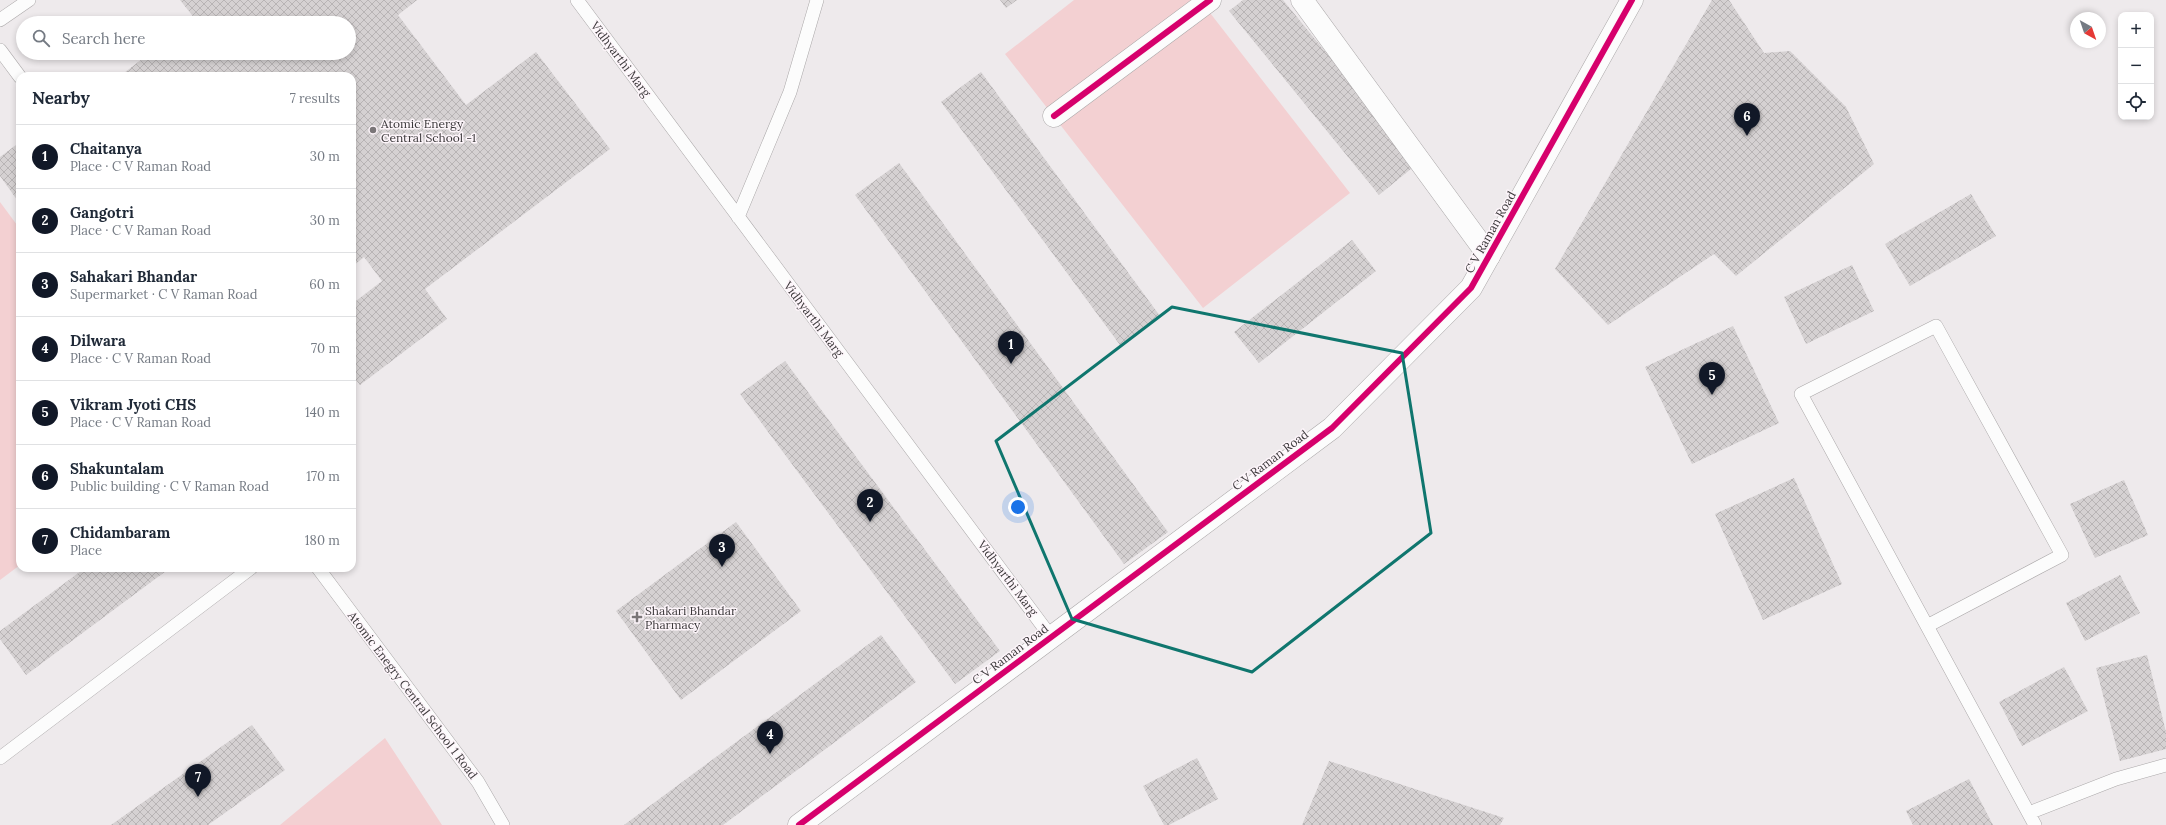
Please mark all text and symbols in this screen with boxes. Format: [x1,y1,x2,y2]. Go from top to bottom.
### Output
north arrow [2070,12,2106,48]
map controls [2118,12,2154,120]
button: + [2118,12,2154,48]
search box [16,16,356,60]
street label: Vidhyarthi Marg [587,18,654,100]
icon: search [30,27,52,49]
text: Search here [62,29,145,48]
button: − [2118,48,2154,84]
button: locate [2118,84,2154,120]
text: Nearby [32,87,90,109]
text: 7 results [290,90,340,107]
pin: 6 [1734,103,1760,136]
place label: Atomic Energy Central School -1 [380,116,476,145]
marker: Atomic Energy Central School -1 [368,125,378,135]
text: Chaitanya [70,139,142,158]
text: 1 [42,148,48,165]
text: 30 m [310,148,340,165]
text: Place · C V Raman Road [70,158,211,175]
street label: C V Raman Road [1461,188,1519,276]
text: Gangotri [70,203,134,222]
text: 2 [42,212,48,229]
text: 30 m [310,212,340,229]
text: Place · C V Raman Road [70,222,211,239]
text: Sahakari Bhandar [70,267,197,286]
text: 3 [41,276,49,293]
text: 60 m [309,276,340,293]
street label: Vidhyarthi Marg [780,278,847,360]
text: Supermarket · C V Raman Road [70,286,257,303]
text: Dilwara [70,331,126,350]
pin: 1 [998,331,1024,364]
text: 4 [41,340,49,357]
text: 70 m [311,340,340,357]
text: Place · C V Raman Road [70,350,211,367]
pin: 5 [1699,362,1725,395]
text: Vikram Jyoti CHS [70,395,196,414]
text: 5 [41,404,49,421]
text: 140 m [305,404,340,421]
text: Place · C V Raman Road [70,414,211,431]
street label: C V Raman Road [1229,426,1311,494]
text: Shakuntalam [70,459,164,478]
text: 6 [41,468,49,485]
text: 170 m [306,468,340,485]
text: Public building · C V Raman Road [70,478,269,495]
pin: 2 [857,489,883,522]
your location [1008,497,1028,517]
text: Chidambaram [70,523,170,542]
text: 7 [42,532,48,549]
text: 180 m [305,532,340,549]
pin: 3 [709,534,735,567]
street label: Vidhyarthi Marg [974,537,1041,619]
text: Place [70,542,102,559]
place label: Shakari Bhandar Pharmacy [645,603,737,632]
street label: Atomic Enegry Central School 1 Road [344,607,481,782]
marker: Shakari Bhandar Pharmacy [632,612,642,622]
street label: C V Raman Road [969,620,1051,688]
pin: 4 [757,721,783,754]
pin: 7 [185,764,211,797]

